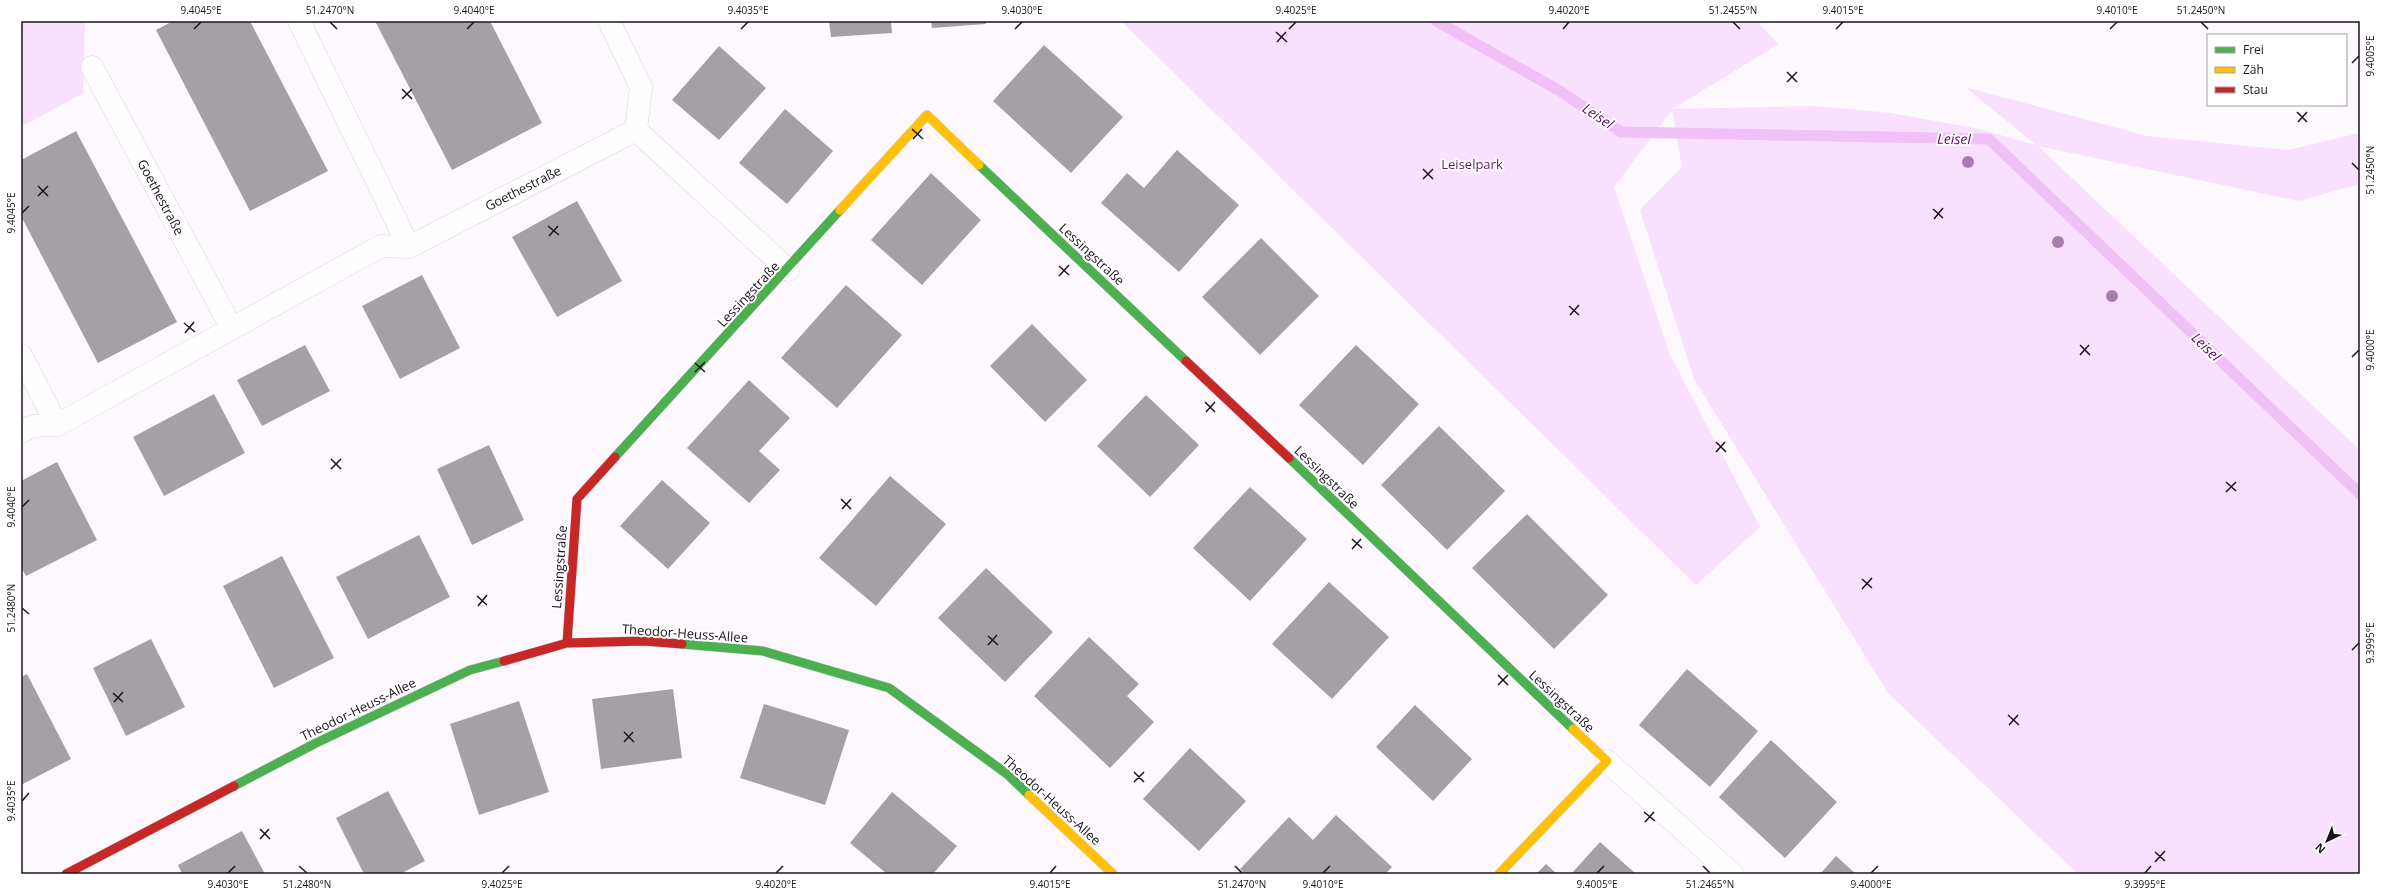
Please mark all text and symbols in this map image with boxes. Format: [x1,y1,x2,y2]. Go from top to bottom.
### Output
text: 9.4045°E [180,3,222,17]
text: 51.2470°N [306,3,354,17]
text: 9.4040°E [453,3,495,17]
text: 9.4035°E [727,3,769,17]
text: 9.4030°E [1001,3,1043,17]
text: 9.4025°E [1275,3,1317,17]
text: 9.4020°E [1548,3,1590,17]
text: 51.2455°N [1709,3,1757,17]
text: 9.4015°E [1822,3,1864,17]
text: 9.4010°E [2096,3,2138,17]
text: 51.2450°N [2177,3,2225,17]
legend [2207,34,2347,106]
text: 9.4005°E [2363,35,2377,77]
text: Frei [2243,41,2264,58]
text: Zäh [2243,61,2264,78]
text: Stau [2243,81,2268,98]
water label: Leisel [1579,98,1618,133]
water label: Leisel [1937,129,1972,148]
text: 51.2450°N [2363,146,2377,194]
park label: Leiselpark [1441,155,1503,173]
street label: Goethestraße [134,156,188,238]
street label: Goethestraße [482,161,564,215]
text: 9.4045°E [4,192,18,234]
street label: Lessingstraße [1055,219,1129,289]
street label: Lessingstraße [713,257,783,331]
water label: Leisel [2188,328,2225,366]
text: 9.4000°E [2363,329,2377,371]
street label: Lessingstraße [1291,442,1363,512]
text: 9.4040°E [4,486,18,528]
street label: Lessingstraße [547,525,571,609]
text: 51.2480°N [4,584,18,632]
street label: Theodor-Heuss-Allee [621,620,749,646]
text: 9.3995°E [2363,622,2377,664]
street label: Lessingstraße [1525,666,1599,736]
street label: Theodor-Heuss-Allee [297,673,419,745]
street label: Theodor-Heuss-Allee [999,751,1105,849]
text: 9.4035°E [4,780,18,822]
north arrow [2307,821,2347,861]
text: N [2311,840,2328,857]
text: 9.4030°E [207,877,249,891]
text: 51.2480°N [283,877,331,891]
text: 9.4025°E [481,877,523,891]
text: 9.4020°E [755,877,797,891]
text: 9.4015°E [1029,877,1071,891]
text: 51.2470°N [1218,877,1266,891]
text: 9.4010°E [1302,877,1344,891]
text: 9.4005°E [1576,877,1618,891]
text: 51.2465°N [1686,877,1734,891]
text: 9.4000°E [1850,877,1892,891]
text: 9.3995°E [2124,877,2166,891]

